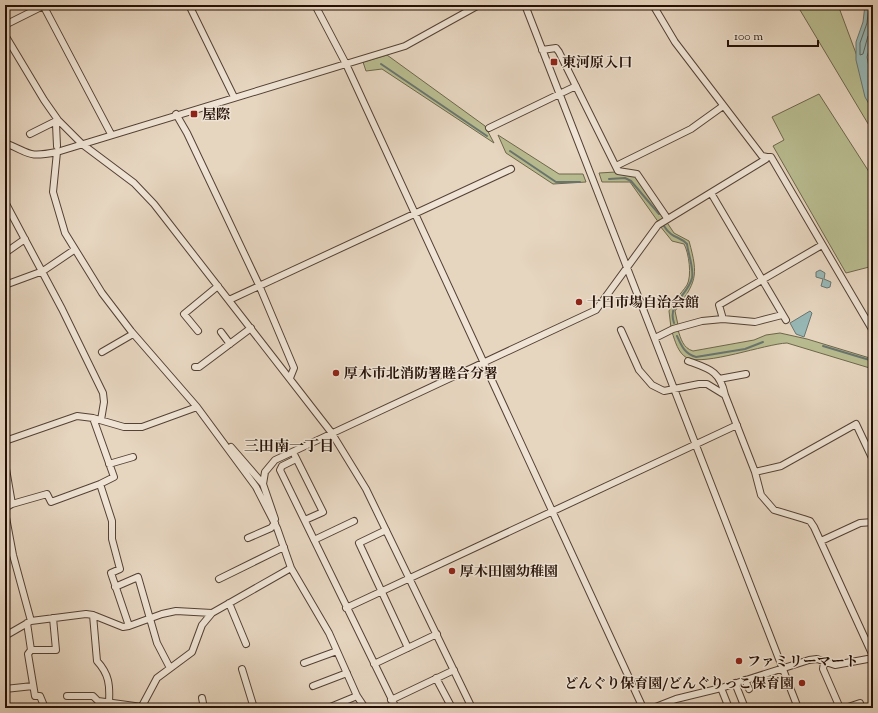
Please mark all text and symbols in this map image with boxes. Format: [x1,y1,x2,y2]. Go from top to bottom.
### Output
scale bar [728,22,818,48]
text: 100 m [734,28,763,46]
place label: 東河原入口 [562,54,632,74]
marker: 東河原入口 [549,57,559,67]
place label: 屋際 [202,106,230,126]
marker: 屋際 [189,109,199,119]
place label: 十日市場自治会館 [587,294,699,314]
marker: 十日市場自治会館 [574,297,584,307]
place label: 厚木市北消防署睦合分署 [344,365,498,385]
marker: 厚木市北消防署睦合分署 [331,368,341,378]
district label: 三田南一丁目 [244,437,334,458]
place label: 厚木田園幼稚園 [460,563,558,583]
marker: 厚木田園幼稚園 [447,566,457,576]
place label: ファミリーマート [747,653,859,673]
marker: ファミリーマート [734,656,744,666]
place label: どんぐり保育園/どんぐりっこ保育園 [564,675,794,695]
marker: どんぐり保育園/どんぐりっこ保育園 [797,678,807,688]

